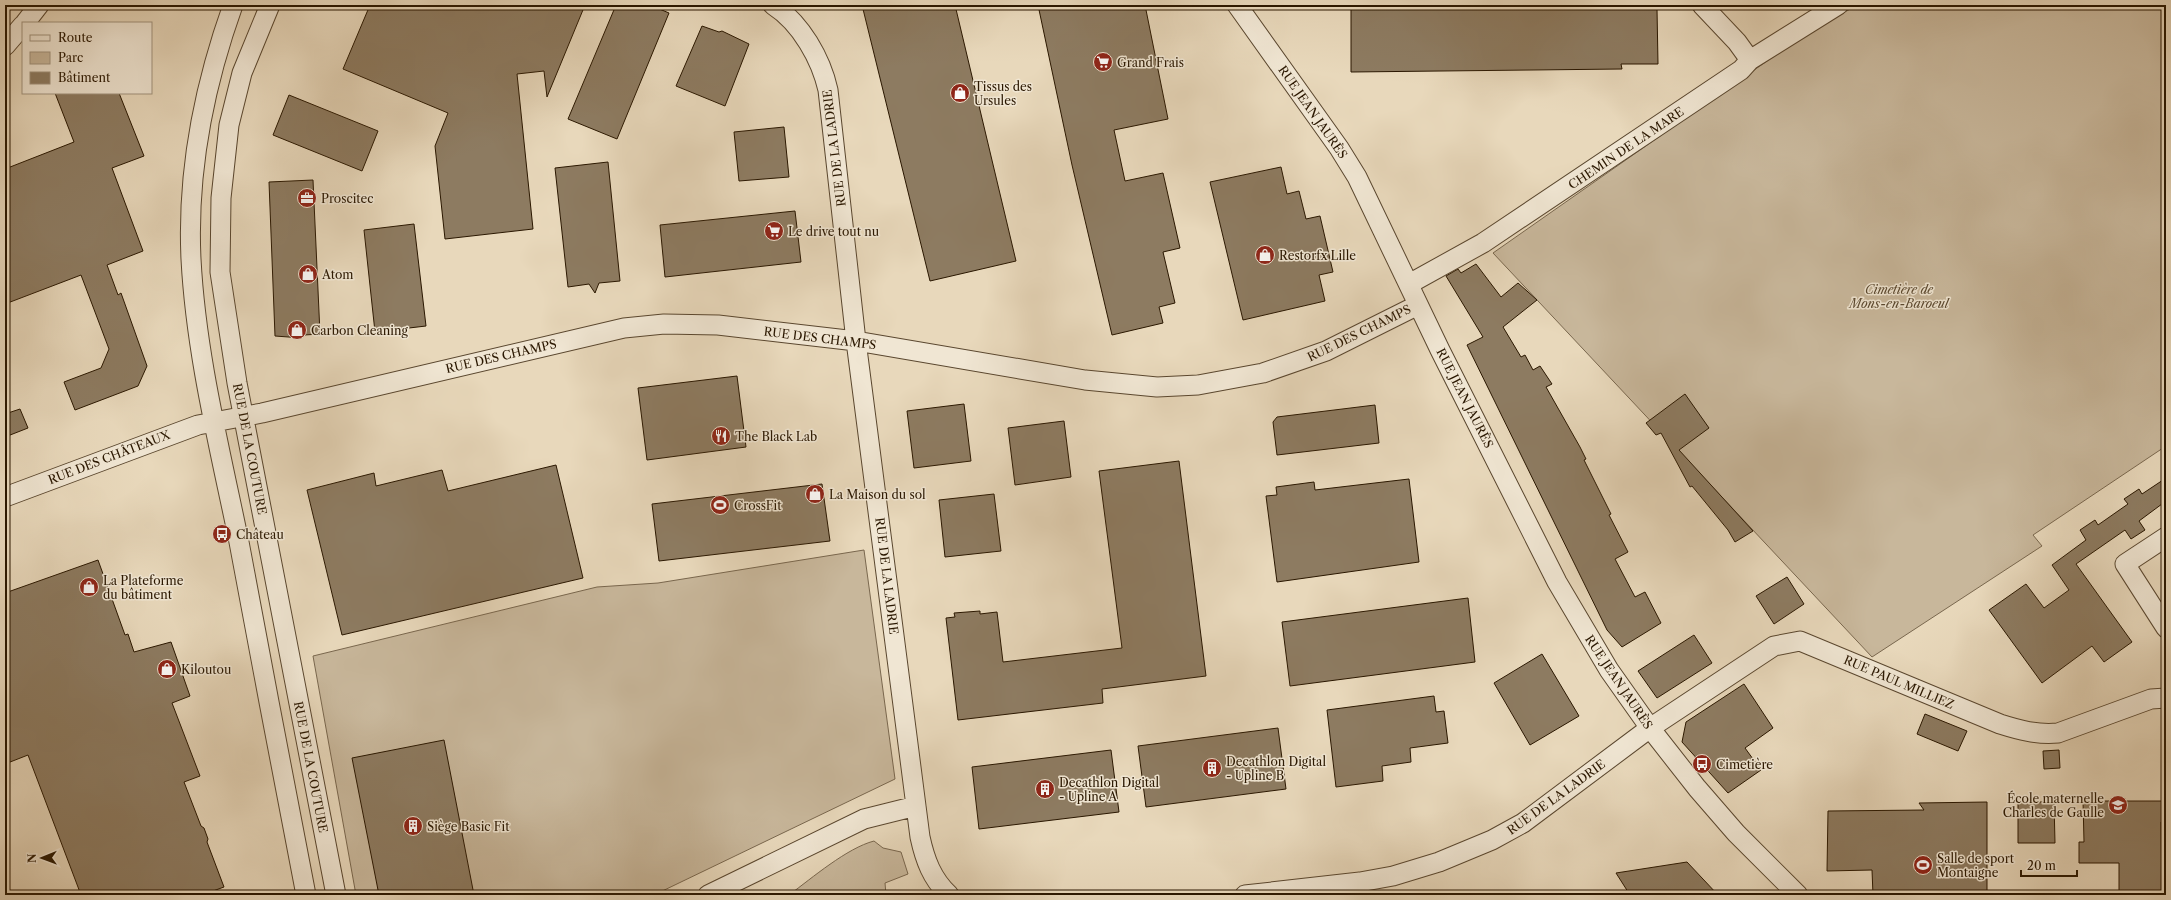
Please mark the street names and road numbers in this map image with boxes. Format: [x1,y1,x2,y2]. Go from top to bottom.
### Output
street label: RUE JEAN JAURÈS [1275,62,1352,161]
street label: RUE DE LA LADRIE [819,89,849,207]
street label: CHEMIN DE LA MARE [1565,104,1687,192]
street label: RUE DES CHAMPS [1305,301,1413,365]
street label: RUE DES CHAMPS [763,324,877,352]
street label: RUE DES CHAMPS [444,336,558,376]
street label: RUE JEAN JAURÈS [1433,345,1498,451]
street label: RUE DE LA COUTURE [230,382,270,516]
street label: RUE DES CHÂTEAUX [46,426,173,487]
street label: RUE DE LA LADRIE [872,517,902,635]
street label: RUE JEAN JAURÈS [1582,632,1657,732]
street label: RUE PAUL MILLIEZ [1842,652,1956,712]
street label: RUE DE LA COUTURE [291,700,331,834]
street label: RUE DE LA LADRIE [1504,756,1608,838]

